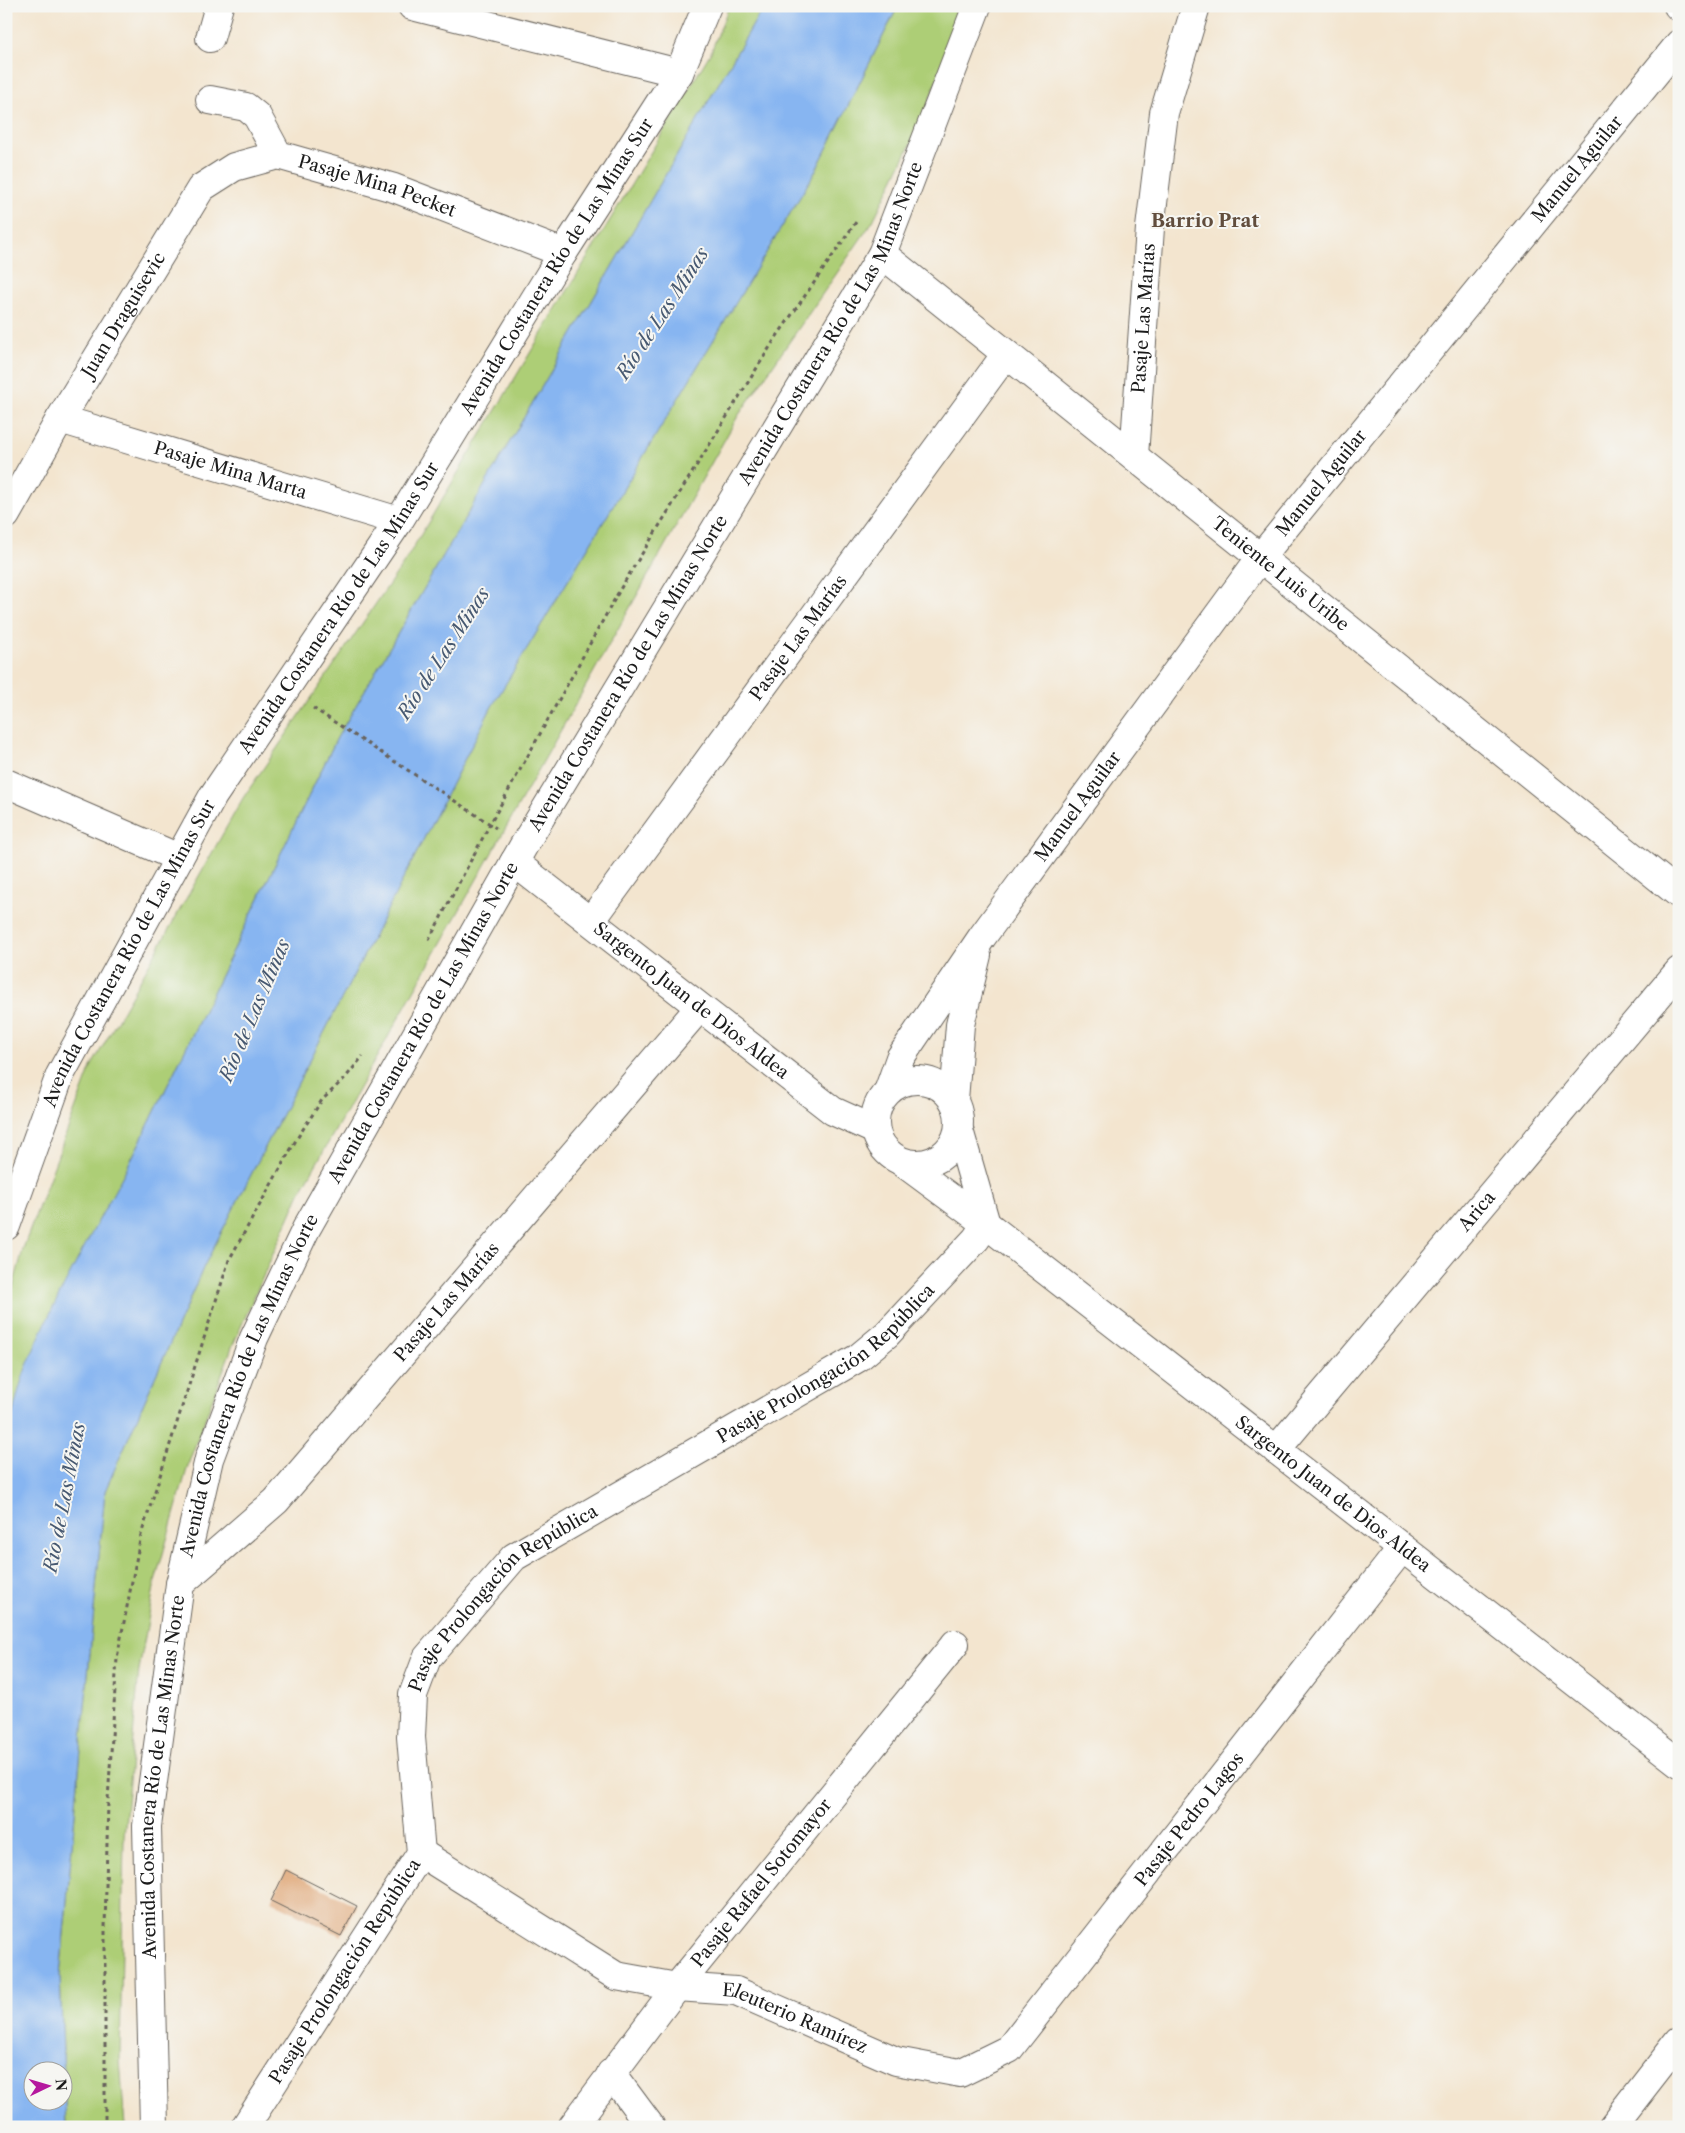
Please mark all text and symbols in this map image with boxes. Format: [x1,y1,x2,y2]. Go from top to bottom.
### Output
street label: Manuel Aguilar [1527,111,1627,227]
street label: Avenida Costanera Río de Las Minas Sur [455,114,658,420]
street label: Pasaje Mina Pecket [296,150,460,222]
street label: Avenida Costanera Río de Las Minas Norte [733,159,927,490]
district label: Barrio Prat [1151,209,1259,232]
water label: Río de Las Minas [610,242,714,385]
street label: Pasaje Las Marías [1127,243,1160,394]
street label: Juan Draguisevic [75,248,170,384]
street label: Manuel Aguilar [1271,425,1371,541]
street label: Pasaje Mina Marta [151,437,310,504]
street label: Avenida Costanera Río de Las Minas Sur [236,456,442,758]
street label: Avenida Costanera Río de Las Minas Norte [523,511,732,836]
street label: Teniente Luis Uribe [1207,512,1354,636]
street label: Pasaje Las Marías [745,571,852,705]
water label: Río de Las Minas [392,583,494,723]
street label: Manuel Aguilar [1030,747,1126,866]
street label: Avenida Costanera Río de Las Minas Sur [38,795,220,1111]
street label: Avenida Costanera Río de Las Minas Norte [323,858,523,1188]
street label: Sargento Juan de Dios Aldea [589,917,794,1084]
water label: Río de Las Minas [213,935,295,1087]
street label: Arica [1453,1186,1500,1236]
street label: Avenida Costanera Río de Las Minas Norte [175,1210,323,1560]
street label: Pasaje Las Marías [389,1238,504,1366]
street label: Pasaje Prolongación República [713,1279,940,1448]
street label: Sargento Juan de Dios Aldea [1231,1411,1436,1577]
water label: Río de Las Minas [38,1419,90,1576]
street label: Pasaje Prolongación República [404,1500,602,1695]
street label: Avenida Costanera Río de Las Minas Norte [136,1594,189,1960]
street label: Pasaje Pedro Lagos [1130,1748,1248,1890]
street label: Pasaje Rafael Sotomayor [687,1794,837,1972]
street label: Pasaje Prolongación República [265,1854,426,2088]
street label: Eleuterio Ramírez [722,1979,871,2058]
north arrow [22,2060,72,2110]
text: N [51,2078,70,2092]

